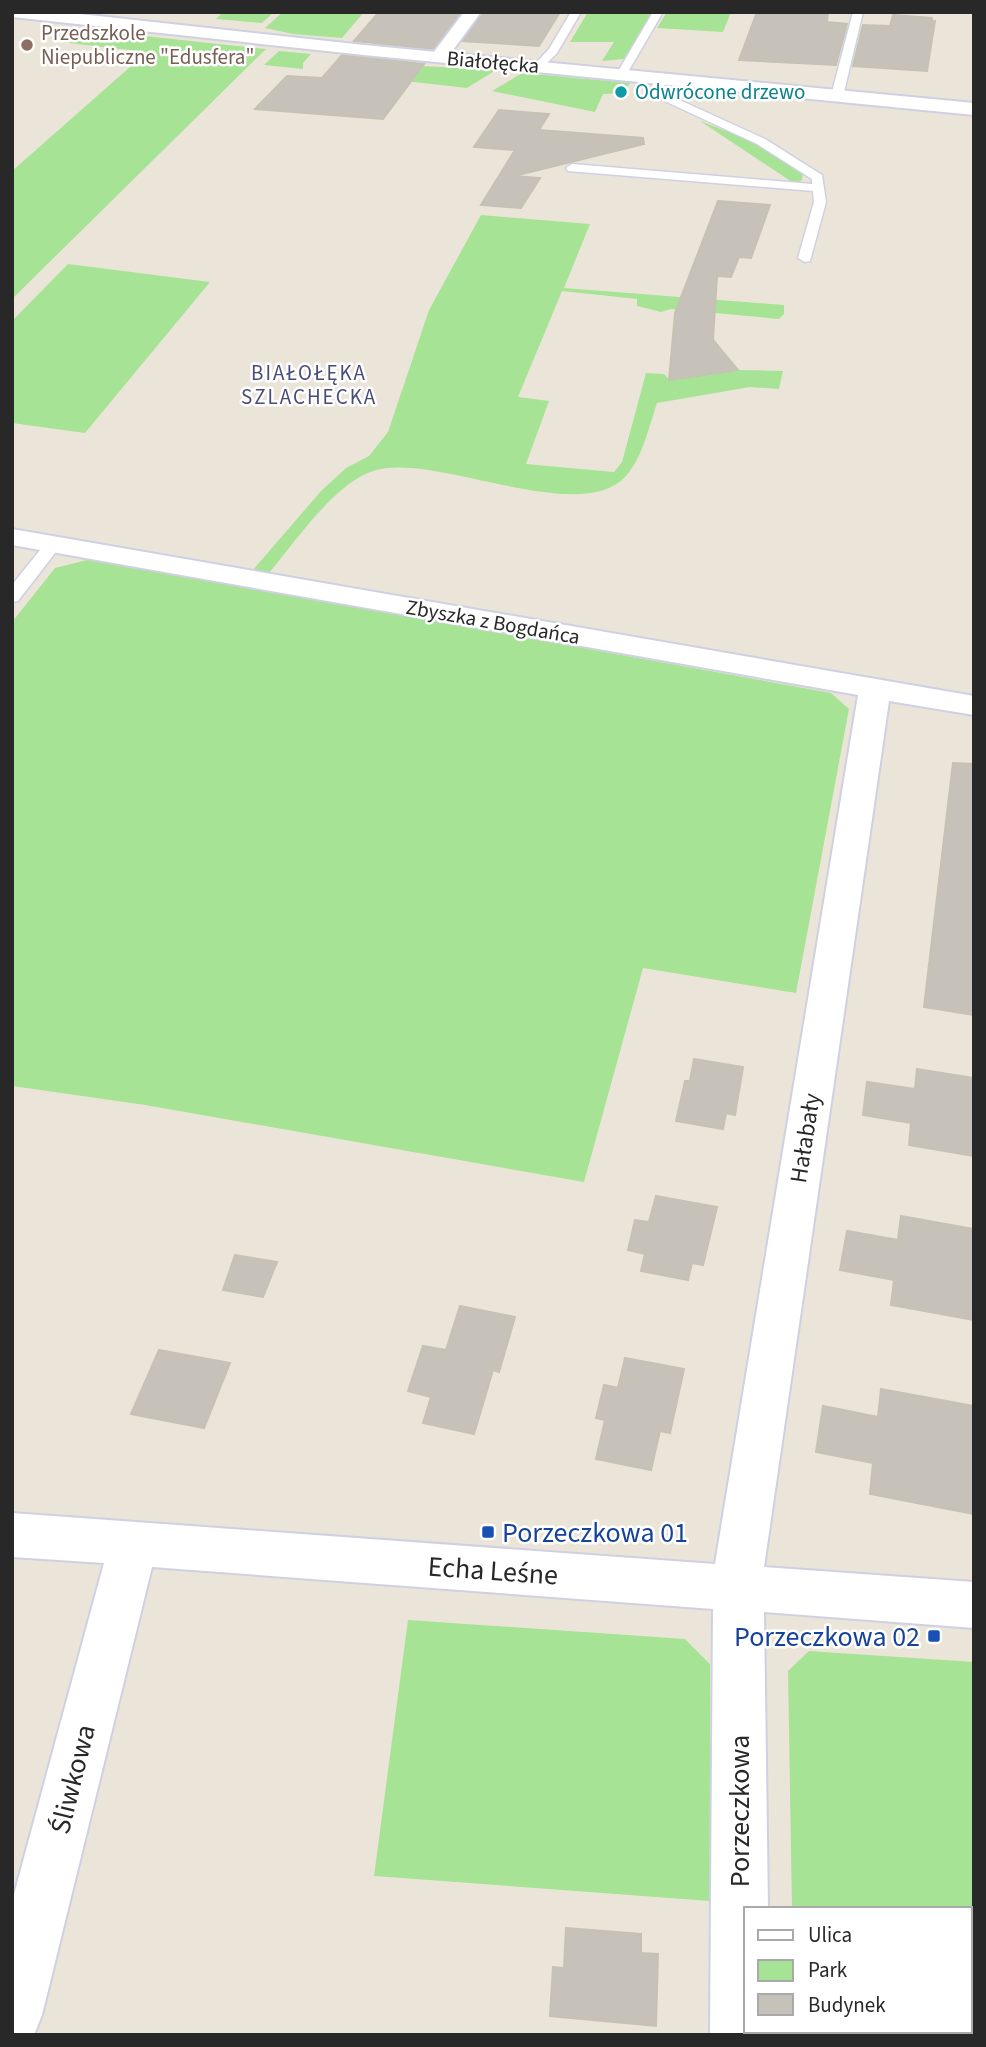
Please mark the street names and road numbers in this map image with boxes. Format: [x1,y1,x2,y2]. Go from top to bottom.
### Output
street label: Białołęcka [445,43,541,81]
street label: Zbyszka z Bogdańca [404,592,582,652]
street label: Hałabały [781,1091,830,1185]
street label: Echa Leśne [427,1547,559,1595]
street label: Śliwkowa [40,1720,106,1838]
street label: Porzeczkowa [720,1735,760,1887]

